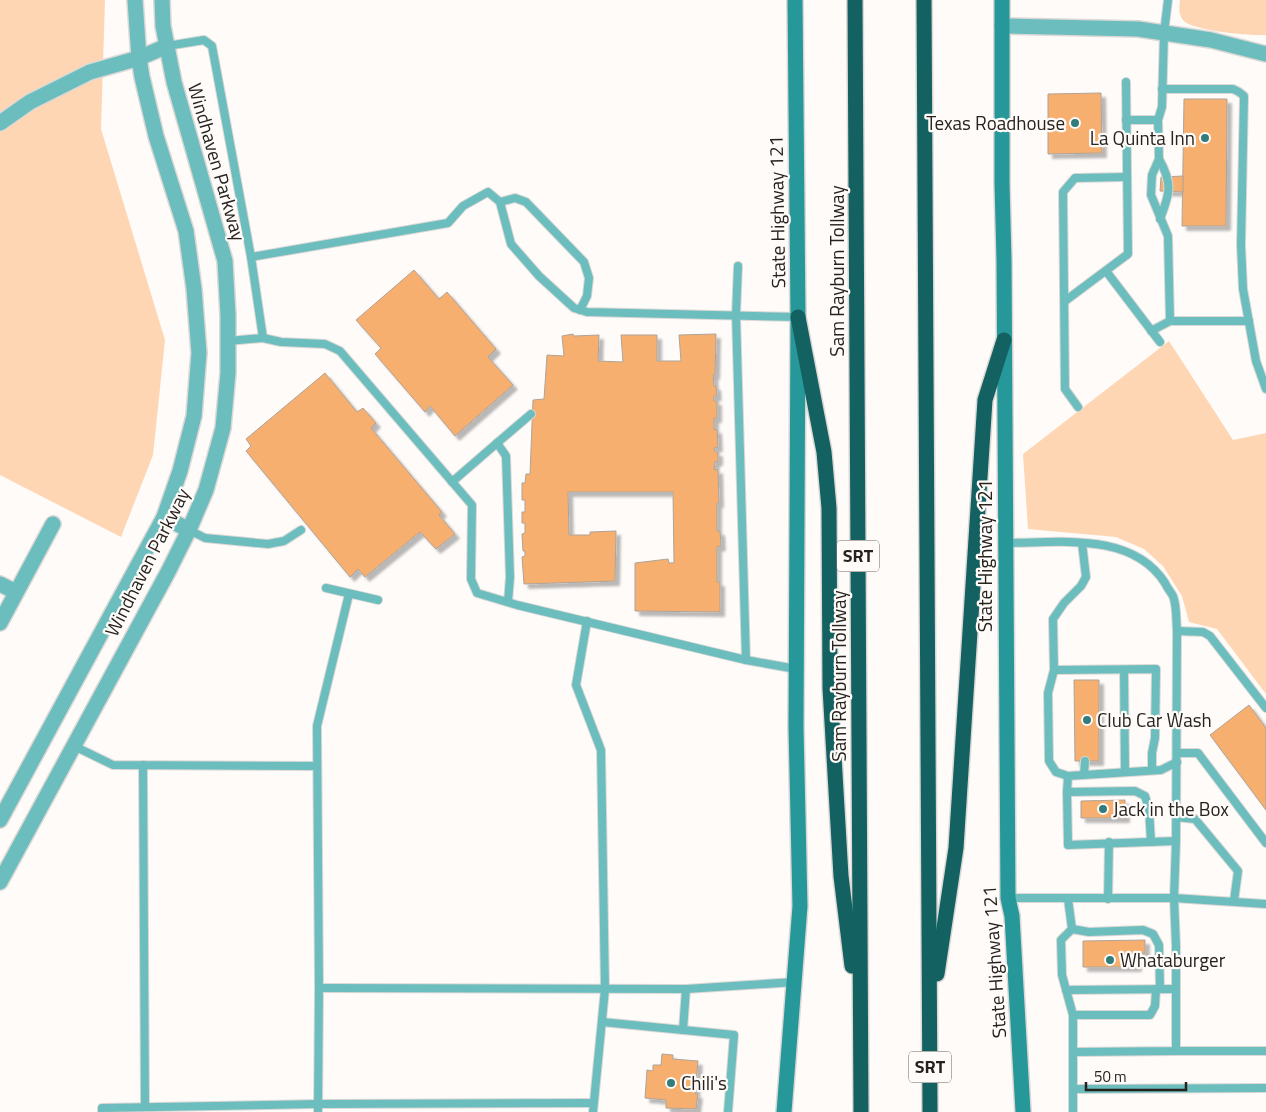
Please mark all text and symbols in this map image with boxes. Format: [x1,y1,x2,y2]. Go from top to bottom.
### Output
street label: Windhaven Parkway [181,79,254,244]
place label: Texas Roadhouse [926,108,1065,137]
marker: Texas Roadhouse [1069,117,1081,129]
place label: La Quinta Inn [1090,123,1195,152]
marker: La Quinta Inn [1199,132,1211,144]
street label: State Highway 121 [761,135,792,289]
street label: Sam Rayburn Tollway [822,185,851,357]
street label: State Highway 121 [970,480,999,632]
street label: Windhaven Parkway [97,482,197,641]
road number: SRT [837,540,879,572]
street label: Sam Rayburn Tollway [824,590,853,762]
place label: Club Car Wash [1097,705,1212,734]
marker: Club Car Wash [1081,714,1093,726]
place label: Jack in the Box [1113,794,1229,823]
marker: Jack in the Box [1097,803,1109,815]
street label: State Highway 121 [974,885,1013,1039]
place label: Whataburger [1120,945,1226,974]
marker: Whataburger [1104,954,1116,966]
road number: SRT [909,1052,951,1082]
scale bar [1086,1060,1186,1092]
text: 50 m [1094,1065,1127,1088]
place label: Chili's [681,1068,727,1097]
marker: Chili's [665,1077,677,1089]

